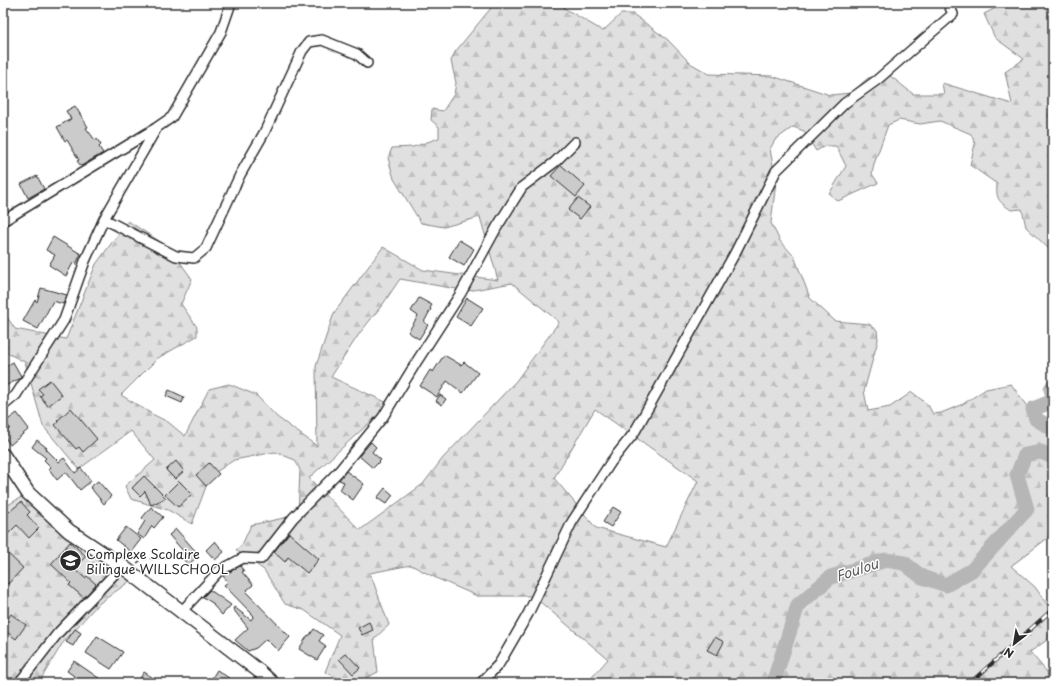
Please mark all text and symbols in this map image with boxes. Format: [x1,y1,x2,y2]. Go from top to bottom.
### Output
place label: Complexe Scolaire Bilingue WILLSCHOOL [86,544,229,578]
school or university icon: Complexe Scolaire Bilingue WILLSCHOOL [58,548,84,574]
water label: Foulou [833,552,882,586]
north arrow [994,624,1034,664]
text: N [1000,643,1017,663]

